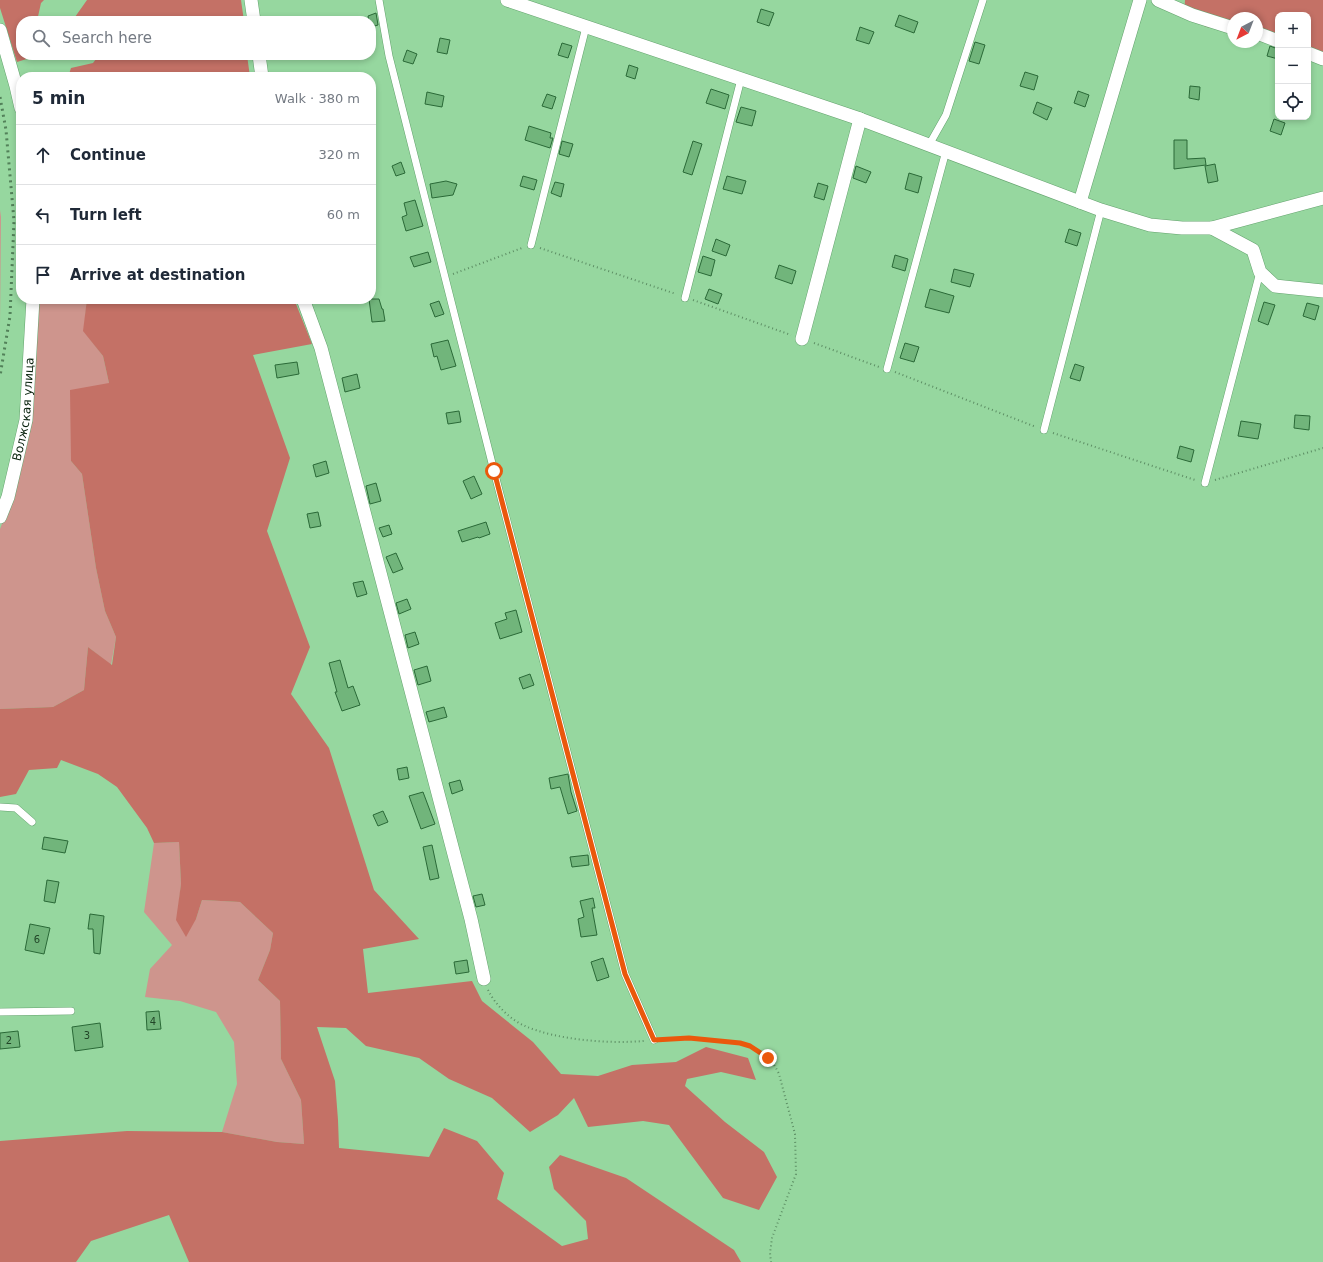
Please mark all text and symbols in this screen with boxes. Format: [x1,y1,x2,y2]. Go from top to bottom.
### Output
north arrow [1227,12,1263,48]
map controls [1275,12,1311,120]
button: + [1275,12,1311,48]
search box [16,16,376,60]
icon: search [30,27,52,49]
text: Search here [62,29,152,47]
button: − [1275,48,1311,84]
button: locate [1275,84,1311,120]
text: 5 min [32,88,85,108]
text: Walk · 380 m [275,91,360,106]
icon: ahead [32,144,54,166]
text: Continue [70,146,146,164]
text: 320 m [318,147,360,162]
icon: left [32,204,54,226]
text: Turn left [70,206,142,224]
text: 60 m [327,207,360,222]
icon: arrive [32,264,54,286]
text: Arrive at destination [70,266,245,284]
street label: Волжская улица [10,357,37,462]
route start [485,462,503,480]
house number: 6 [34,934,40,945]
house number: 4 [150,1016,156,1027]
house number: 3 [84,1030,90,1041]
house number: 2 [6,1035,12,1046]
route end [759,1049,777,1067]

